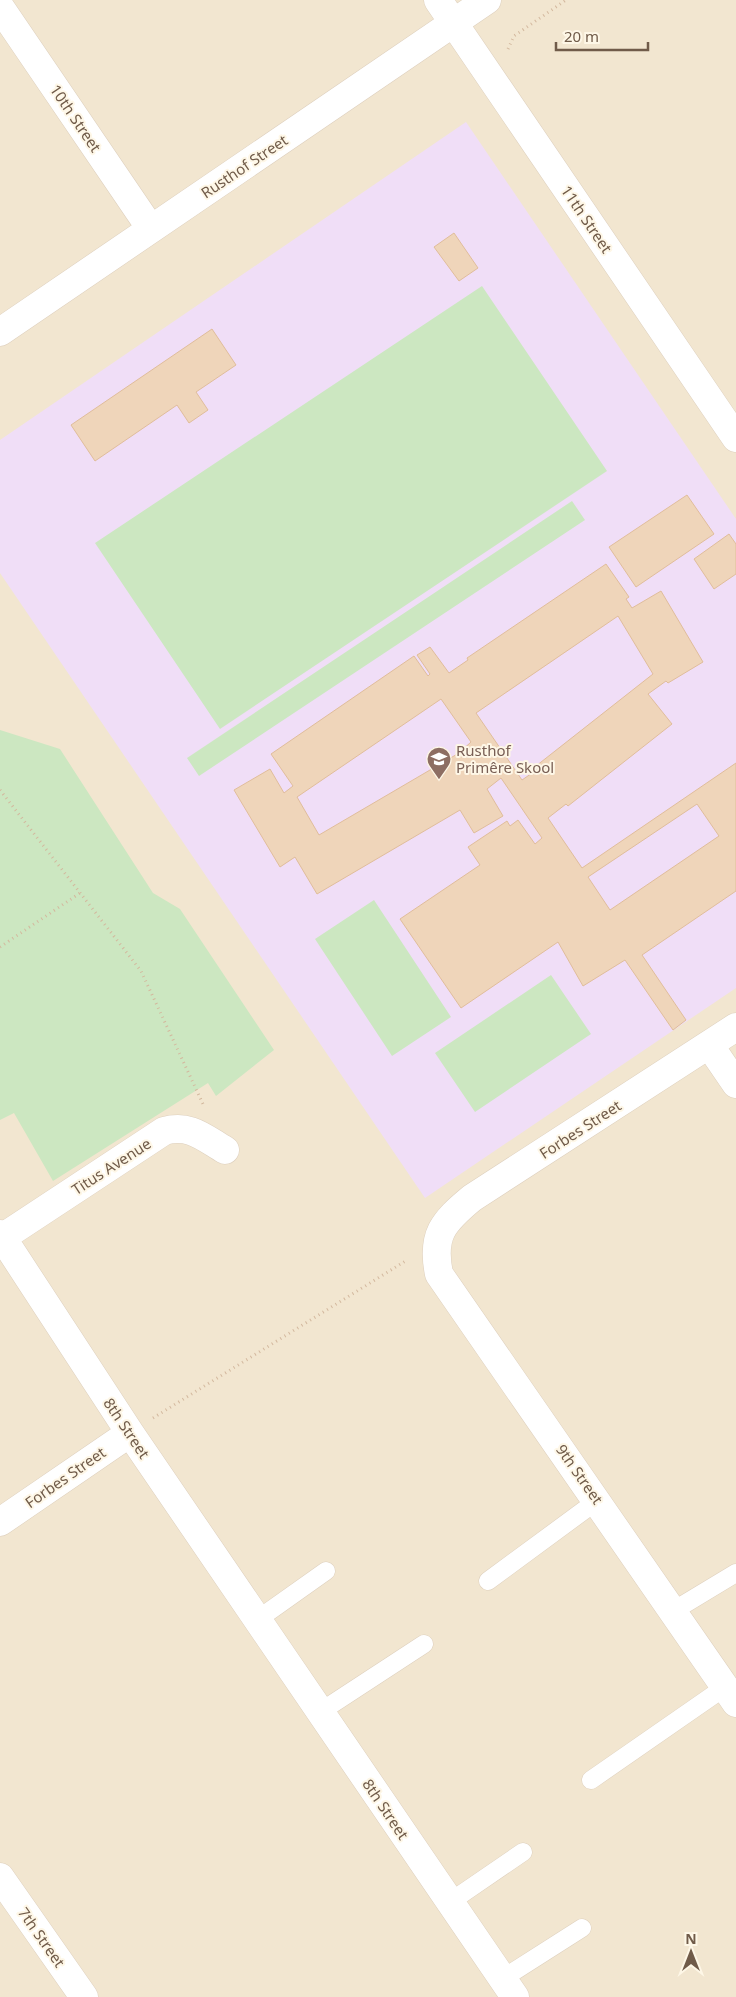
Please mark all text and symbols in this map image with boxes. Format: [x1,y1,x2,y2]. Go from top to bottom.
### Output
scale bar [556,20,648,52]
text: 20 m [564,26,599,46]
street label: 10th Street [46,80,106,156]
street label: Rusthof Street [197,129,292,202]
street label: 11th Street [557,181,617,257]
place label: Rusthof Primêre Skool [456,740,554,777]
school or university icon: Rusthof Primêre Skool [426,746,452,780]
street label: Forbes Street [535,1095,625,1163]
street label: Titus Avenue [68,1133,154,1199]
street label: 8th Street [99,1394,155,1463]
street label: 9th Street [552,1440,608,1508]
street label: Forbes Street [21,1442,110,1512]
street label: 8th Street [358,1775,414,1844]
street label: 7th Street [14,1903,70,1971]
north arrow [666,1927,716,1977]
text: N [685,1929,697,1948]

